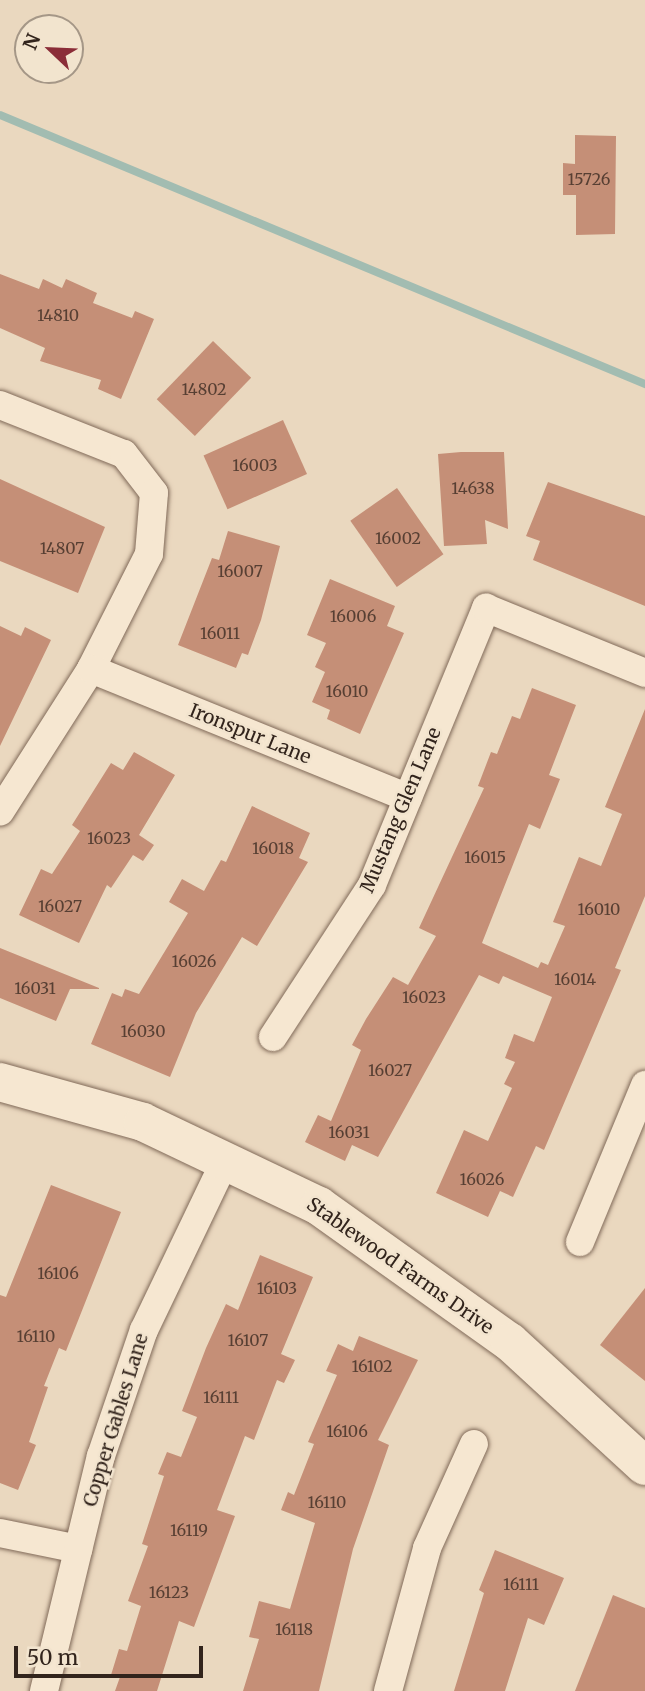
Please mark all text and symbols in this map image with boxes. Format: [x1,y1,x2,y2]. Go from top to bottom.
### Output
north arrow [14,14,84,84]
text: N [18,30,45,53]
house number: 15726 [567,169,611,189]
house number: 14810 [37,305,79,325]
house number: 14802 [182,379,226,399]
house number: 16003 [232,455,278,475]
house number: 14638 [451,478,495,498]
house number: 16002 [375,528,421,548]
house number: 14807 [40,538,84,558]
house number: 16007 [217,561,263,581]
house number: 16006 [330,606,376,626]
house number: 16011 [200,623,240,643]
house number: 16010 [326,681,368,701]
street label: Ironspur Lane [186,699,314,769]
street label: Mustang Glen Lane [356,724,446,896]
house number: 16023 [87,828,131,848]
house number: 16018 [252,838,294,858]
house number: 16015 [464,847,506,867]
house number: 16027 [38,896,82,916]
house number: 16010 [578,899,620,919]
house number: 16026 [172,951,216,971]
house number: 16014 [554,969,596,989]
house number: 16031 [14,978,56,998]
house number: 16023 [402,987,446,1007]
house number: 16030 [120,1021,166,1041]
house number: 16027 [368,1060,412,1080]
house number: 16031 [328,1122,370,1142]
house number: 16026 [460,1169,504,1189]
street label: Stablewood Farms Drive [302,1193,498,1339]
house number: 16106 [37,1263,79,1283]
house number: 16103 [257,1278,297,1298]
house number: 16110 [17,1326,55,1346]
house number: 16107 [228,1330,268,1350]
street label: Copper Gables Lane [79,1331,153,1509]
house number: 16102 [351,1356,393,1376]
house number: 16111 [203,1387,239,1407]
house number: 16106 [326,1421,368,1441]
house number: 16110 [308,1492,346,1512]
house number: 16119 [170,1520,208,1540]
house number: 16111 [503,1574,539,1594]
house number: 16123 [149,1582,189,1602]
house number: 16118 [275,1619,313,1639]
scale bar [18,1632,206,1676]
text: 50 m [27,1644,78,1671]

